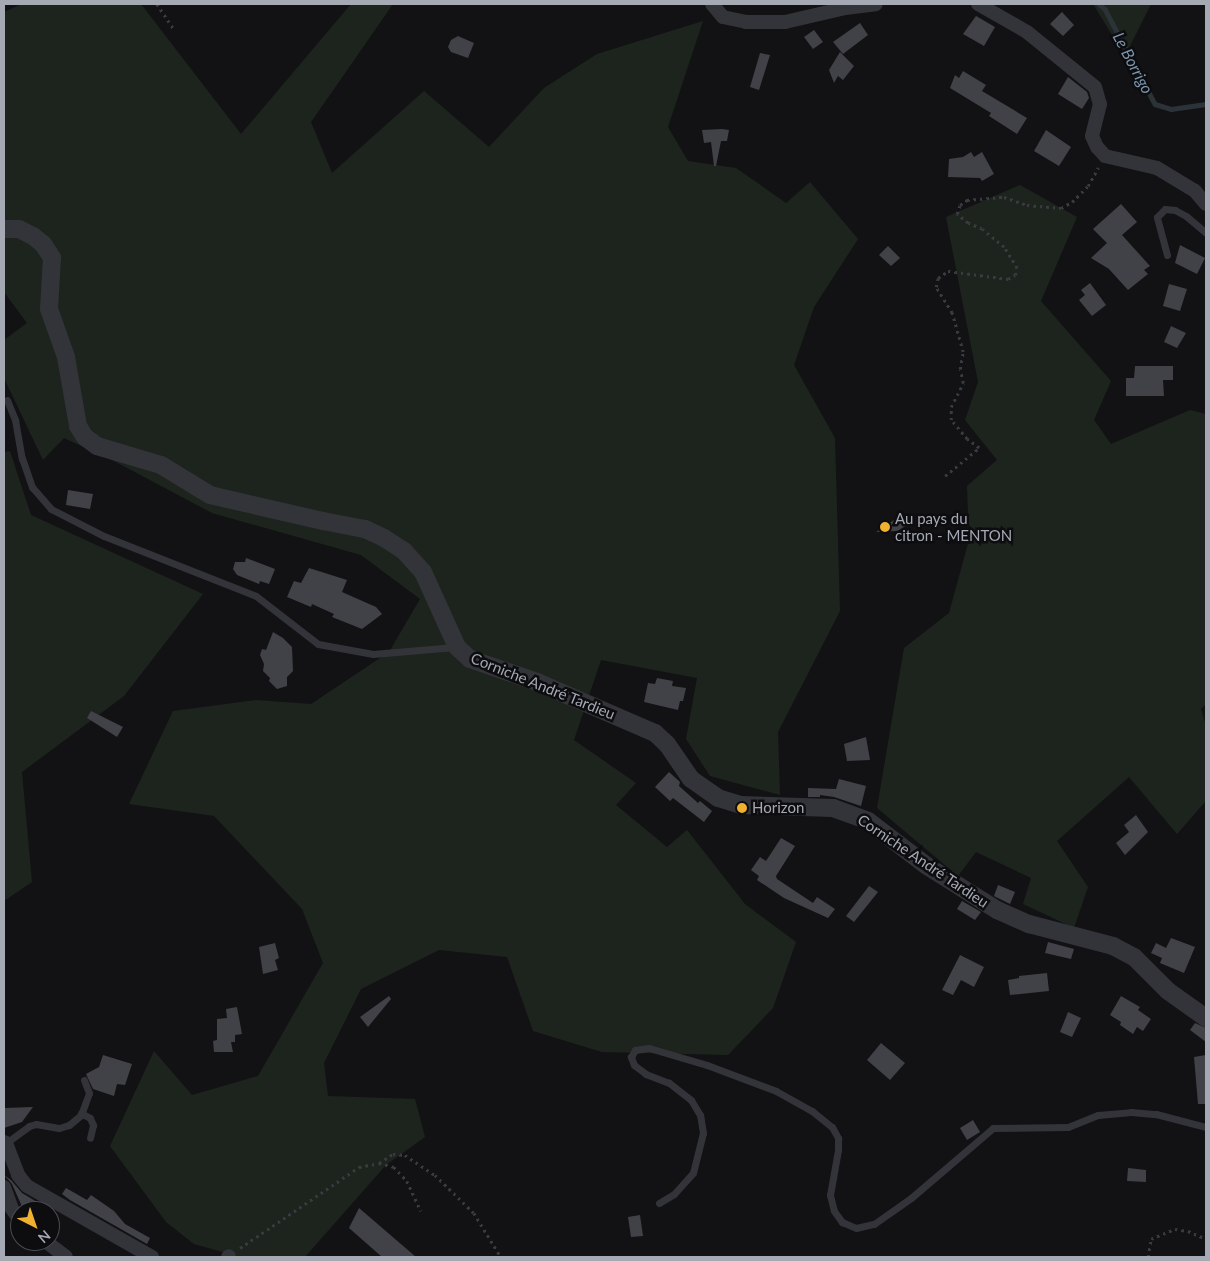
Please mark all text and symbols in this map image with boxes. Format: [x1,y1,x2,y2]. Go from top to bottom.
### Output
water label: Le Borrigo [1109,29,1157,97]
place label: Au pays du citron - MENTON [895,509,1012,544]
marker: Au pays du citron - MENTON [879,521,891,533]
street label: Corniche André Tardieu [468,649,618,723]
place label: Horizon [752,799,804,817]
marker: Horizon [736,802,748,814]
street label: Corniche André Tardieu [854,810,992,912]
north arrow [10,1201,60,1251]
text: N [35,1227,54,1247]

